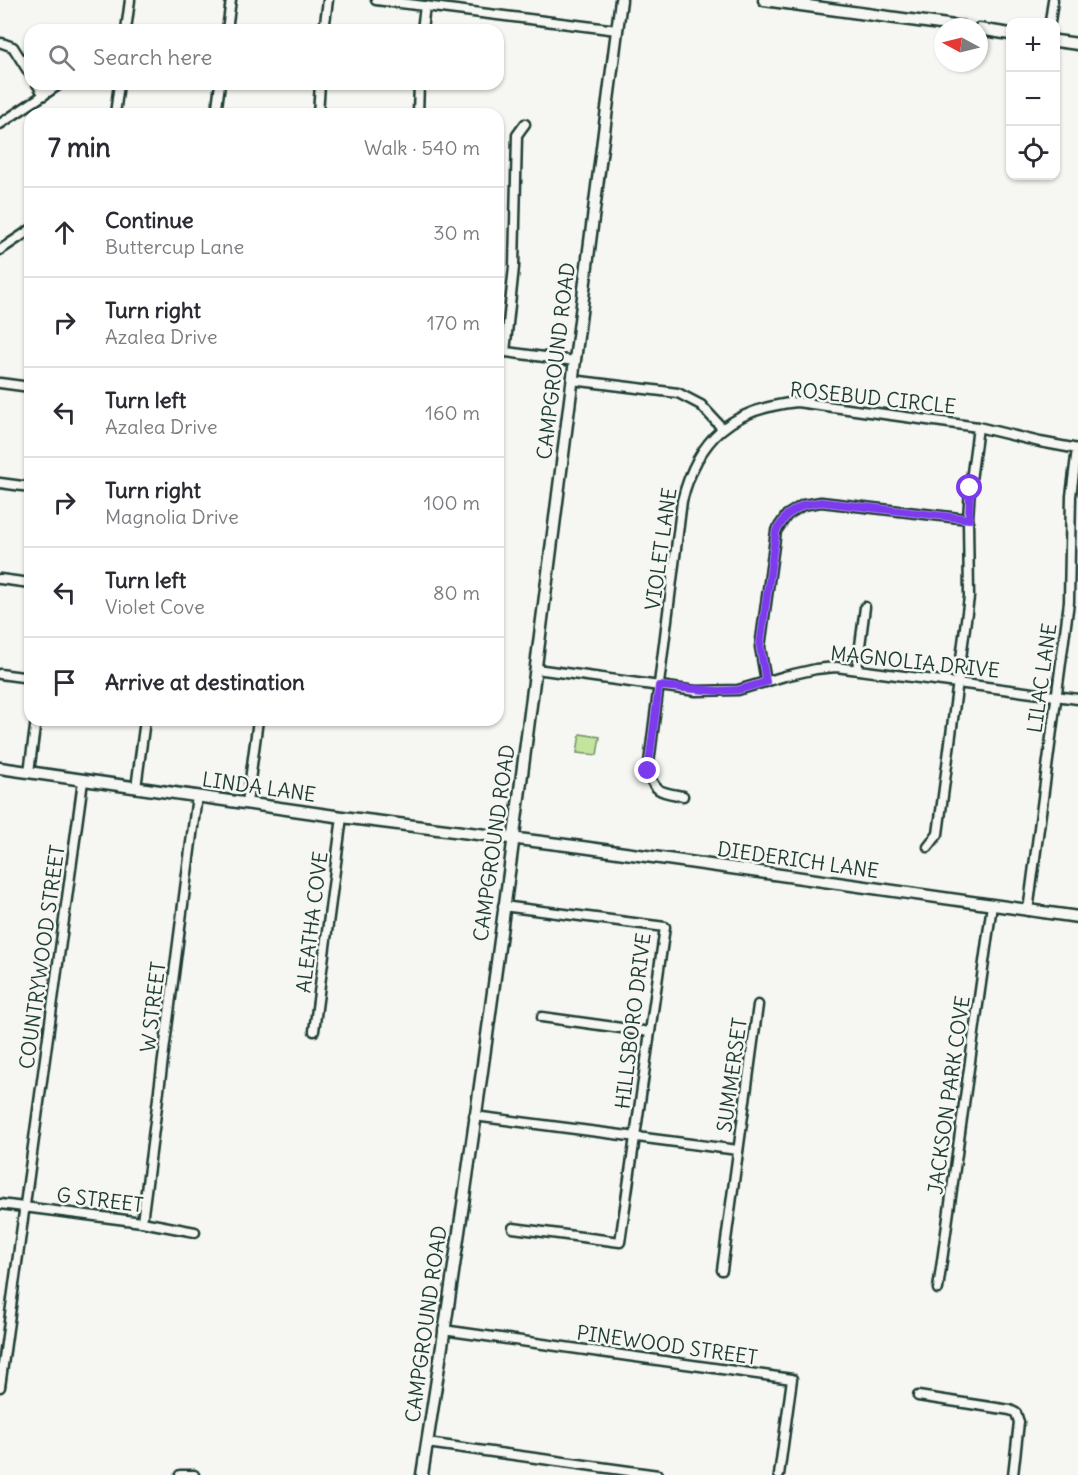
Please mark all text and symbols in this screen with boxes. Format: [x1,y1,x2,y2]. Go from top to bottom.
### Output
north arrow [934,18,988,72]
map controls [1006,18,1060,180]
button: + [1006,18,1060,72]
search box [24,24,504,90]
icon: search [45,41,78,74]
text: Search here [93,43,212,71]
button: − [1006,72,1060,126]
button: locate [1006,126,1060,180]
text: 7 min [48,131,111,164]
text: Walk · 540 m [364,135,480,160]
text: Continue [105,206,194,234]
icon: ahead [48,216,81,249]
text: 30 m [433,220,480,245]
text: Buttercup Lane [105,234,244,259]
street label: CAMPGROUND ROAD [531,261,580,461]
text: Turn right [105,296,201,324]
icon: right [48,306,81,339]
text: 170 m [427,310,480,335]
text: Azalea Drive [105,324,217,349]
street label: ROSEBUD CIRCLE [789,376,957,419]
text: Turn left [105,386,186,414]
icon: left [48,396,81,429]
text: 160 m [425,400,480,425]
text: Azalea Drive [105,414,217,439]
route start [956,474,982,500]
text: Turn right [105,476,201,504]
icon: right [48,486,81,519]
street label: VIOLET LANE [640,486,681,612]
text: 100 m [423,490,480,515]
text: Magnolia Drive [105,504,239,529]
text: Turn left [105,566,186,594]
icon: left [48,576,81,609]
text: 80 m [433,580,480,605]
text: Violet Cove [105,594,205,619]
street label: LILAC LANE [1021,621,1062,734]
street label: MAGNOLIA DRIVE [829,640,1001,683]
icon: arrive [48,666,81,699]
text: Arrive at destination [105,668,305,696]
street label: CAMPGROUND ROAD [467,743,520,943]
route end [634,757,660,783]
street label: LINDA LANE [201,766,318,807]
street label: DIEDERICH LANE [716,836,880,883]
street label: COUNTRYWOOD STREET [13,843,70,1071]
street label: ALEATHA COVE [290,850,333,994]
street label: HILLSBORO DRIVE [609,931,656,1110]
street label: W STREET [135,960,170,1054]
street label: JACKSON PARK COVE [922,994,975,1196]
street label: SUMMERSET [711,1016,752,1134]
street label: G STREET [55,1182,145,1217]
street label: CAMPGROUND ROAD [399,1224,452,1424]
street label: PINEWOOD STREET [575,1319,759,1370]

